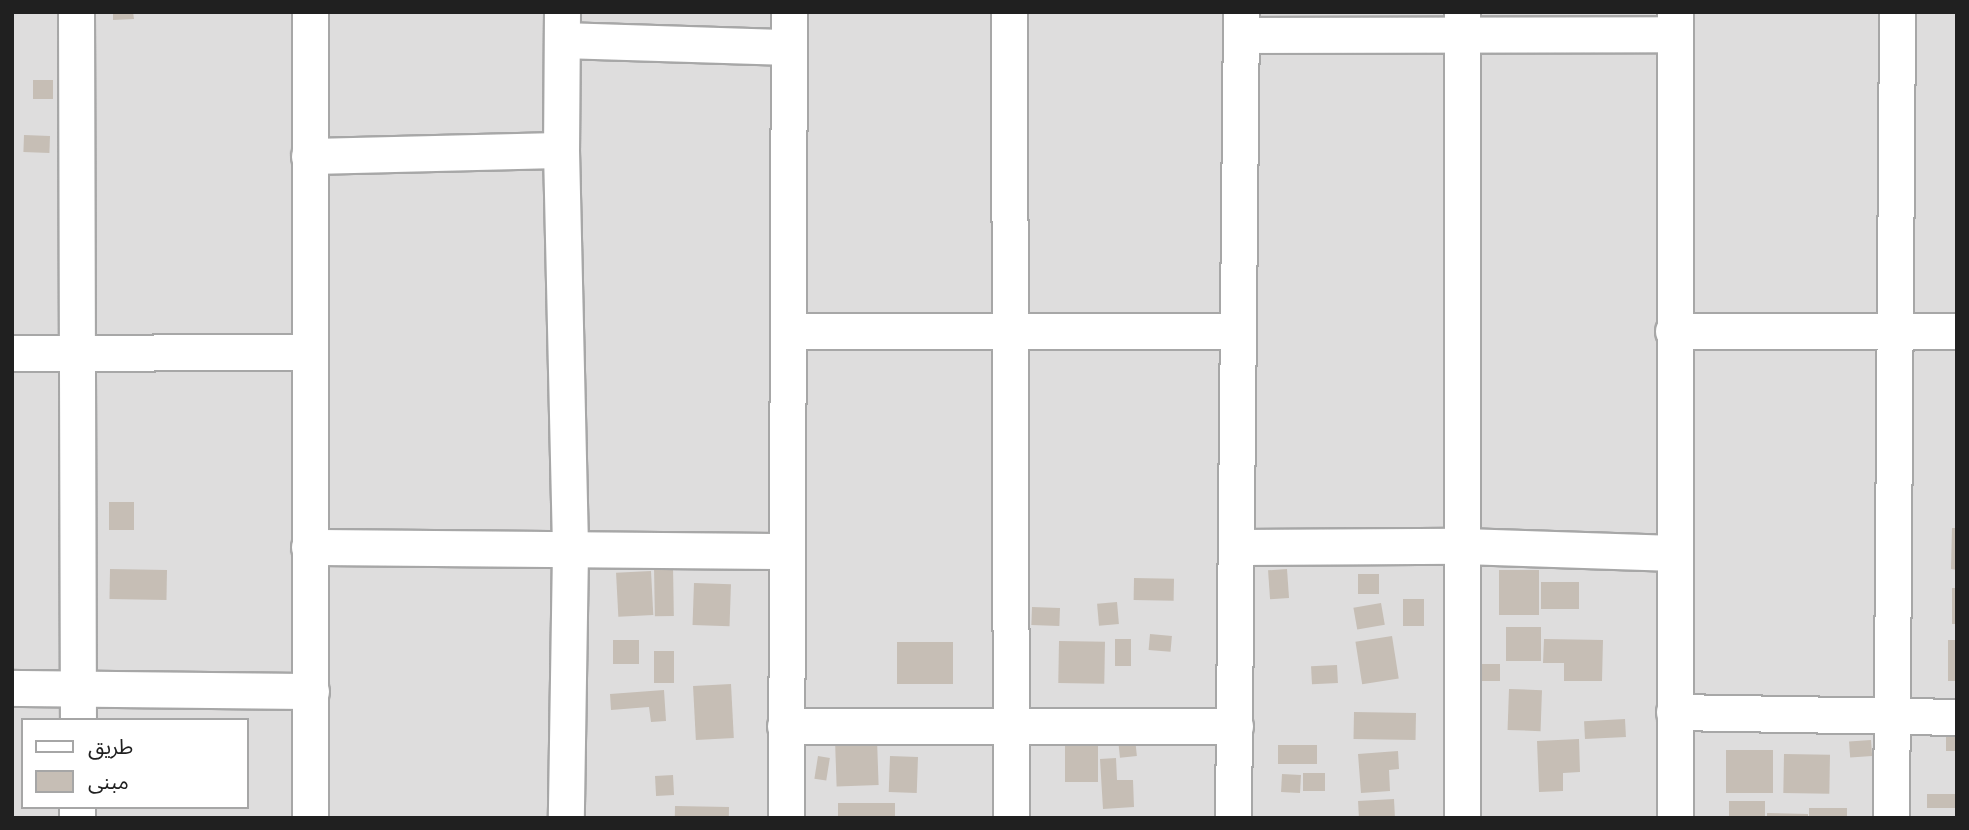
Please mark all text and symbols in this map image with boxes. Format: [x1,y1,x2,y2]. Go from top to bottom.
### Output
legend [21,718,248,809]
text: طريق [88,735,133,760]
text: مبنى [88,770,129,795]

